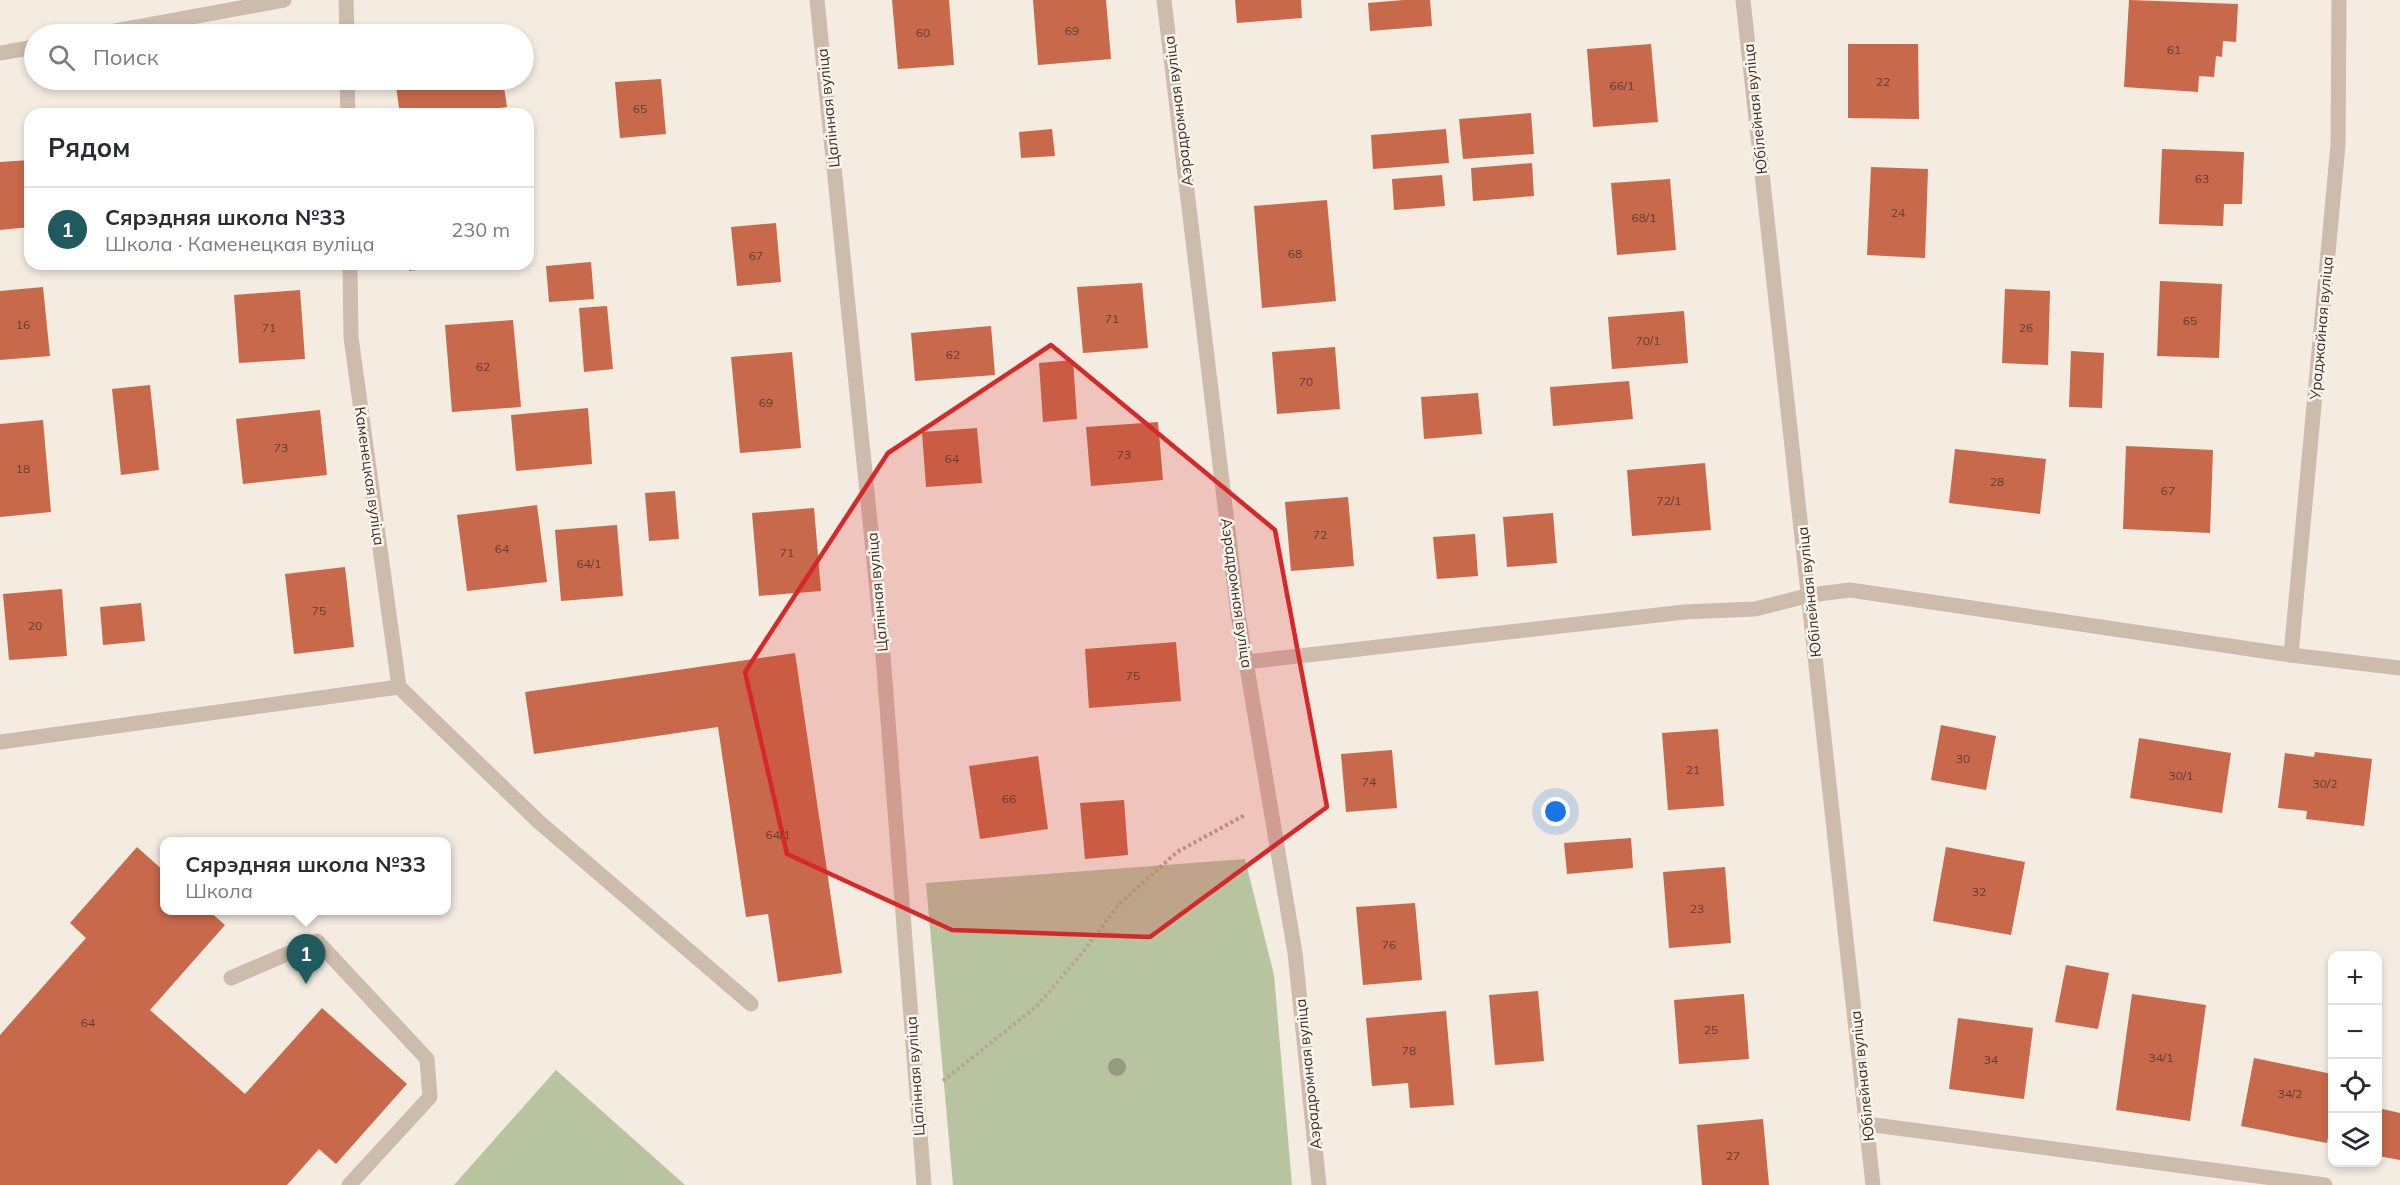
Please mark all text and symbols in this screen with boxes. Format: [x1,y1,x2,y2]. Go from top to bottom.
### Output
house number: 69 [1065,23,1079,38]
search box [24,24,534,90]
house number: 60 [916,25,930,40]
street label: Аэрадромная вуліца [1159,35,1197,187]
icon: search [45,41,78,74]
house number: 61 [2167,42,2181,57]
text: Поиск [93,43,159,71]
street label: Юбілейная вуліца [1739,43,1771,175]
street label: Цалінная вуліца [812,47,844,169]
house number: 22 [1876,74,1890,89]
house number: 66/1 [1609,78,1635,93]
house number: 65 [633,101,647,116]
text: Рядом [48,131,131,164]
house number: 63 [2195,171,2209,186]
text: Сярэдняя школа №33 [105,203,346,231]
house number: 24 [1891,205,1905,220]
house number: 68/1 [1631,210,1657,225]
text: 1 [62,217,74,242]
text: 230 m [451,217,510,242]
text: Школа · Каменецкая вуліца [105,231,375,256]
house number: 68 [1288,246,1302,261]
house number: 67 [749,248,763,263]
street label: Ураджайная вуліца [2305,255,2337,402]
house number: 71 [1105,311,1119,326]
house number: 65 [2183,313,2197,328]
house number: 16 [16,317,30,332]
house number: 71 [262,320,276,335]
house number: 26 [2019,320,2033,335]
house number: 70/1 [1635,333,1661,348]
house number: 62 [946,347,960,362]
house number: 62 [476,359,490,374]
house number: 70 [1299,374,1313,389]
house number: 69 [759,395,773,410]
street label: Каменецкая вуліца [351,405,389,547]
house number: 73 [274,440,288,455]
house number: 73 [1117,447,1131,462]
house number: 64 [945,451,959,466]
house number: 18 [16,461,30,476]
house number: 28 [1990,474,2004,489]
house number: 67 [2161,483,2175,498]
house number: 72/1 [1656,493,1682,508]
street label: Аэрадромная вуліца [1217,517,1257,669]
street label: Юбілейная вуліца [1793,526,1825,658]
house number: 72 [1313,527,1327,542]
street label: Цалінная вуліца [862,531,892,653]
house number: 64 [495,541,509,556]
house number: 71 [780,545,794,560]
house number: 64/1 [576,556,602,571]
house number: 75 [312,603,326,618]
house number: 20 [28,618,42,633]
house number: 75 [1126,668,1140,683]
house number: 30 [1956,751,1970,766]
house number: 21 [1686,762,1700,777]
house number: 30/1 [2168,768,2194,783]
house number: 74 [1362,774,1376,789]
house number: 30/2 [2312,776,2338,791]
house number: 66 [1002,791,1016,806]
your location [1541,797,1570,826]
house number: 64/1 [765,827,791,842]
popup [160,837,451,915]
text: Сярэдняя школа №33 [185,850,426,878]
text: Школа [185,878,253,903]
house number: 32 [1972,884,1986,899]
house number: 23 [1690,901,1704,916]
pin: 1 [286,934,326,984]
house number: 76 [1382,937,1396,952]
map controls [2328,951,2382,1167]
button: + [2328,951,2382,1005]
street label: Аэрадромная вуліца [1291,998,1325,1150]
button: − [2328,1005,2382,1059]
street label: Юбілейная вуліца [1846,1010,1878,1142]
house number: 64 [81,1015,95,1030]
street label: Цалінная вуліца [901,1016,929,1136]
house number: 25 [1704,1022,1718,1037]
house number: 78 [1402,1043,1416,1058]
house number: 34/1 [2148,1050,2174,1065]
house number: 34 [1984,1052,1998,1067]
button: locate [2328,1059,2382,1113]
house number: 34/2 [2277,1086,2303,1101]
button: layers [2328,1113,2382,1167]
house number: 27 [1726,1148,1740,1163]

